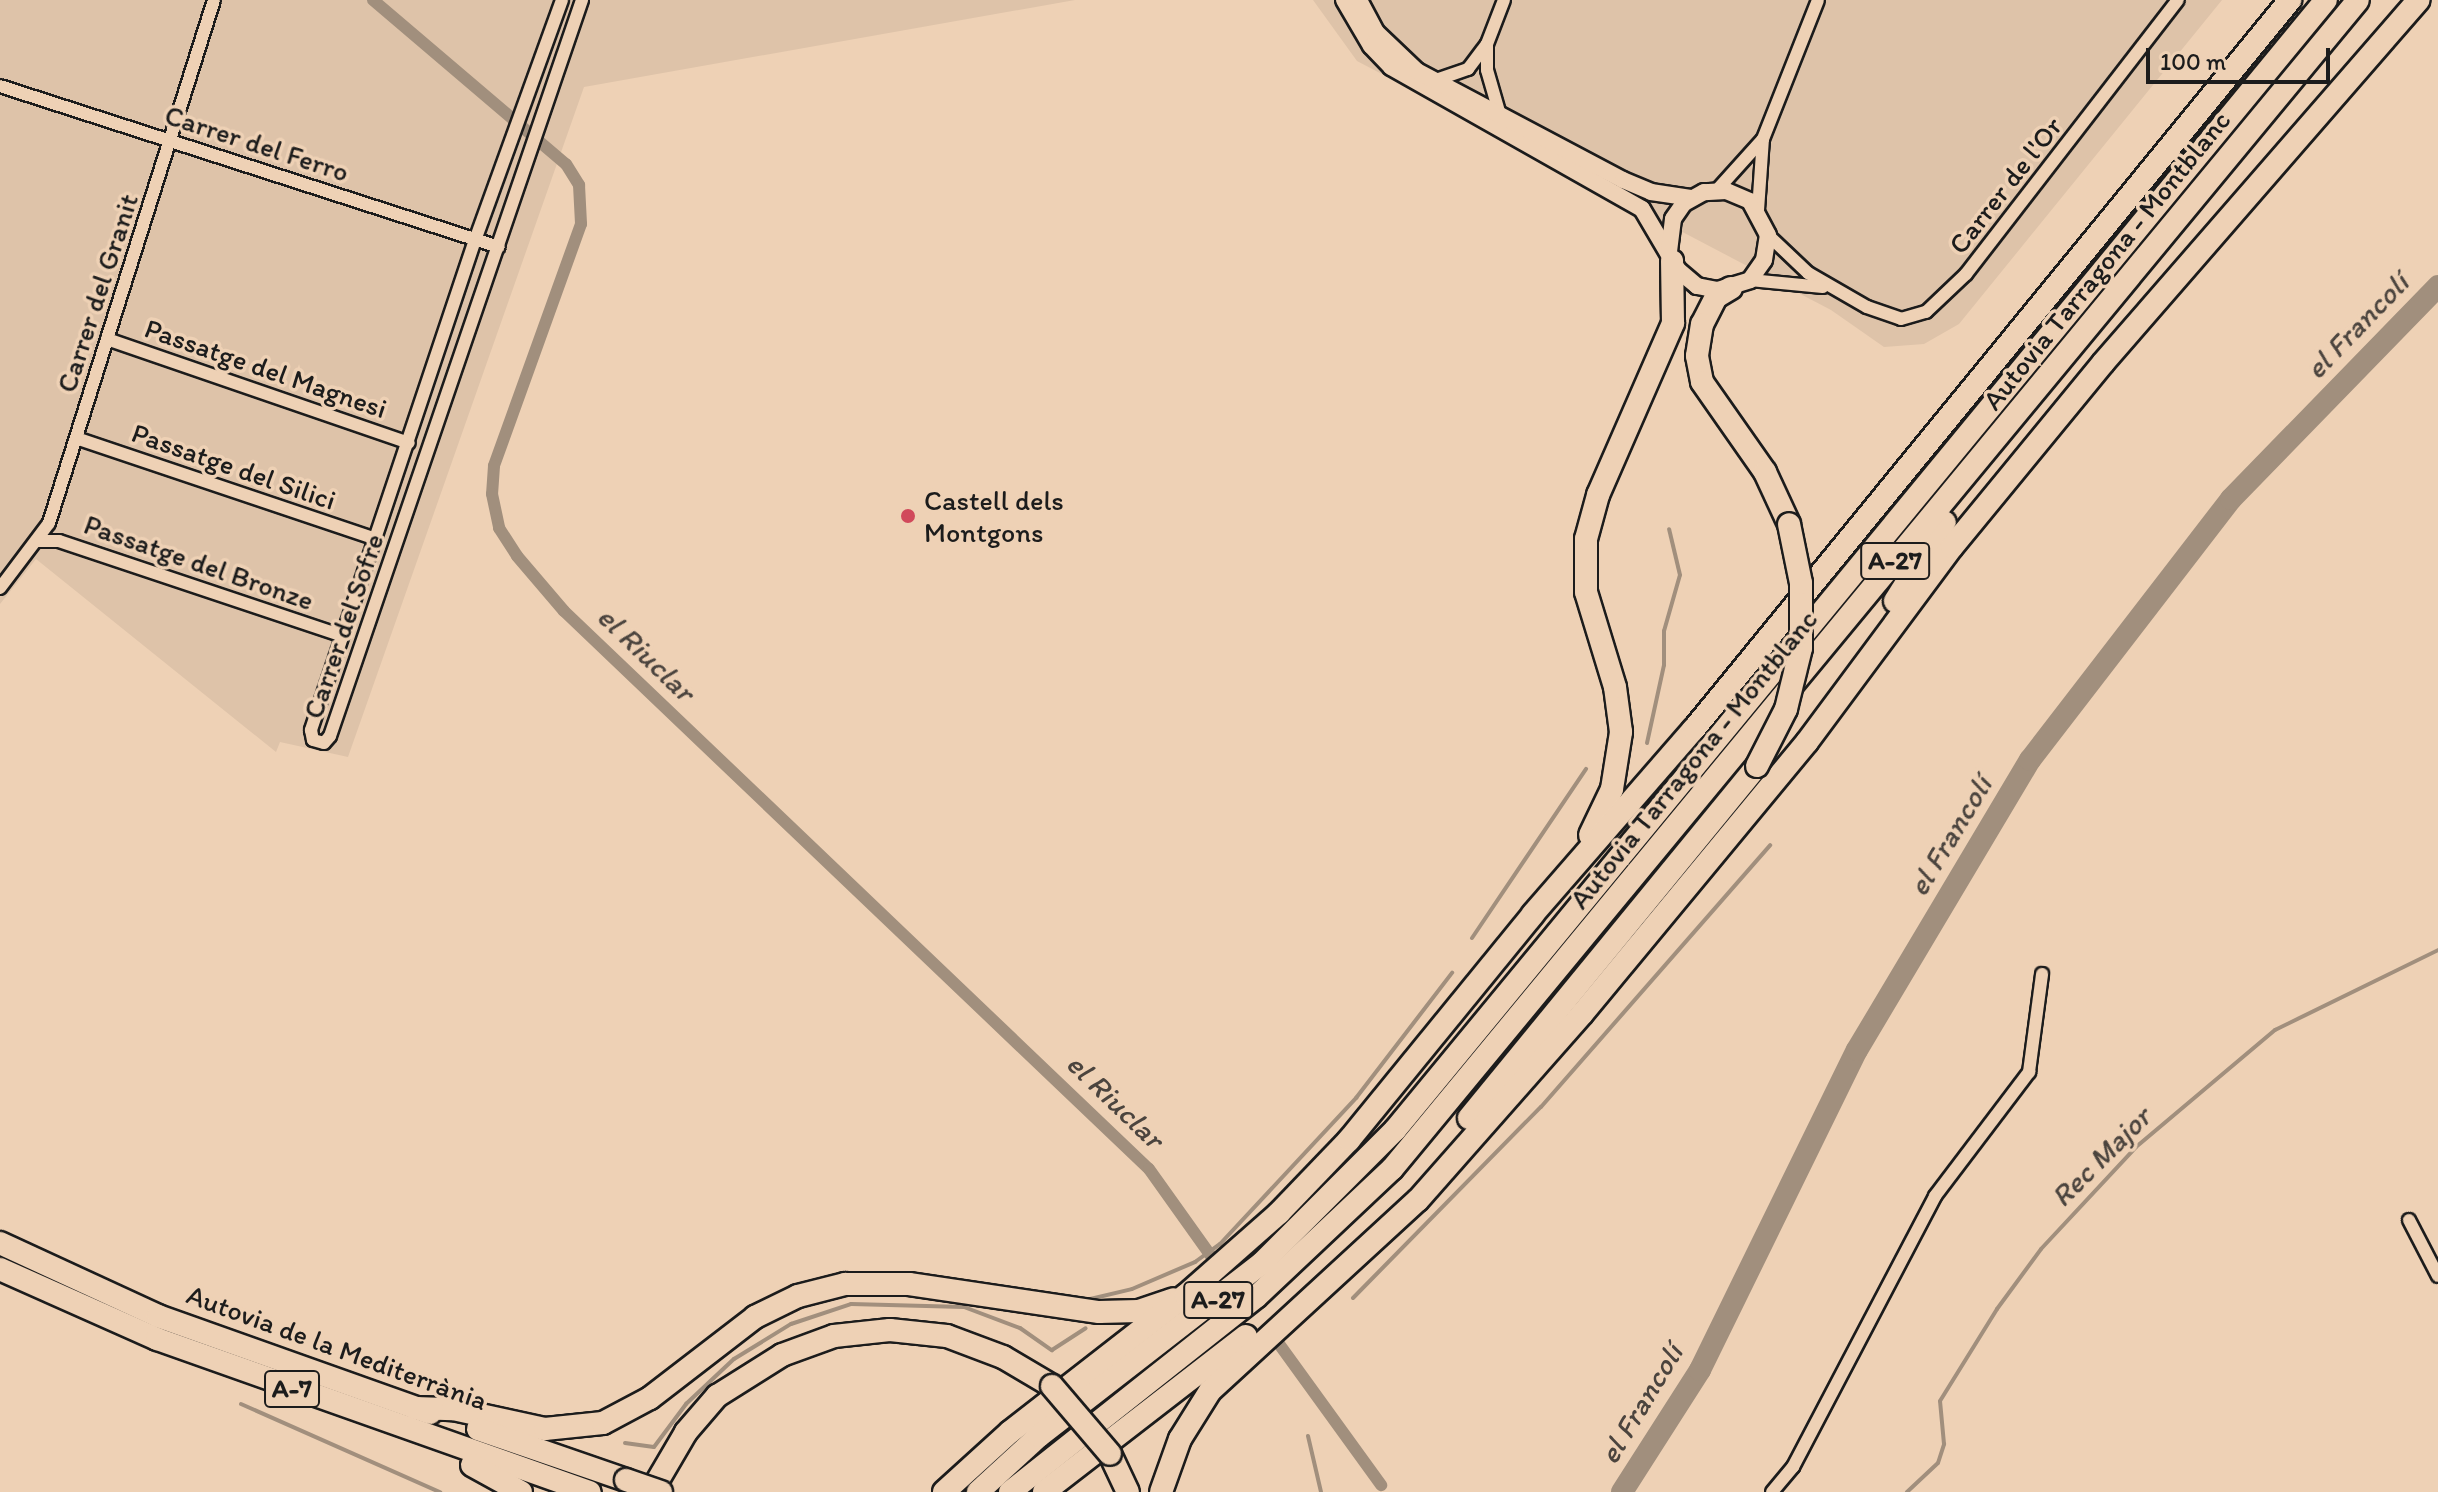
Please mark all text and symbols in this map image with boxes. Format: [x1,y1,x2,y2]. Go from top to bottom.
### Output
scale bar [2150,32,2334,82]
text: 100 m [2160,47,2226,76]
street label: Carrer del Ferro [161,98,353,188]
street label: Autovia Tarragona - Montblanc [1976,105,2236,415]
street label: Carrer de l'Or [1941,110,2069,260]
street label: Carrer del Granit [49,190,145,396]
water label: el Francolí [2298,265,2416,387]
street label: Passatge del Magnesi [140,311,392,425]
street label: Passatge del Silici [127,415,341,517]
place label: Castell dels Montgons [924,483,1064,549]
street label: Passatge del Bronze [80,507,318,617]
marker: Castell dels Montgons [899,507,917,525]
street label: Carrer del Sofre [296,530,390,722]
road number: A-27 [1859,539,1931,583]
water label: el Riuclar [590,599,702,709]
street label: Autovia Tarragona - Montblanc [1563,604,1823,914]
water label: el Francolí [1900,769,2000,903]
water label: el Riuclar [1059,1046,1171,1156]
water label: Rec Major [2044,1100,2158,1214]
street label: Autovia de la Mediterrània [182,1277,492,1417]
road number: A-27 [1182,1278,1254,1322]
water label: el Francolí [1591,1337,1691,1471]
road number: A-7 [264,1367,320,1411]

